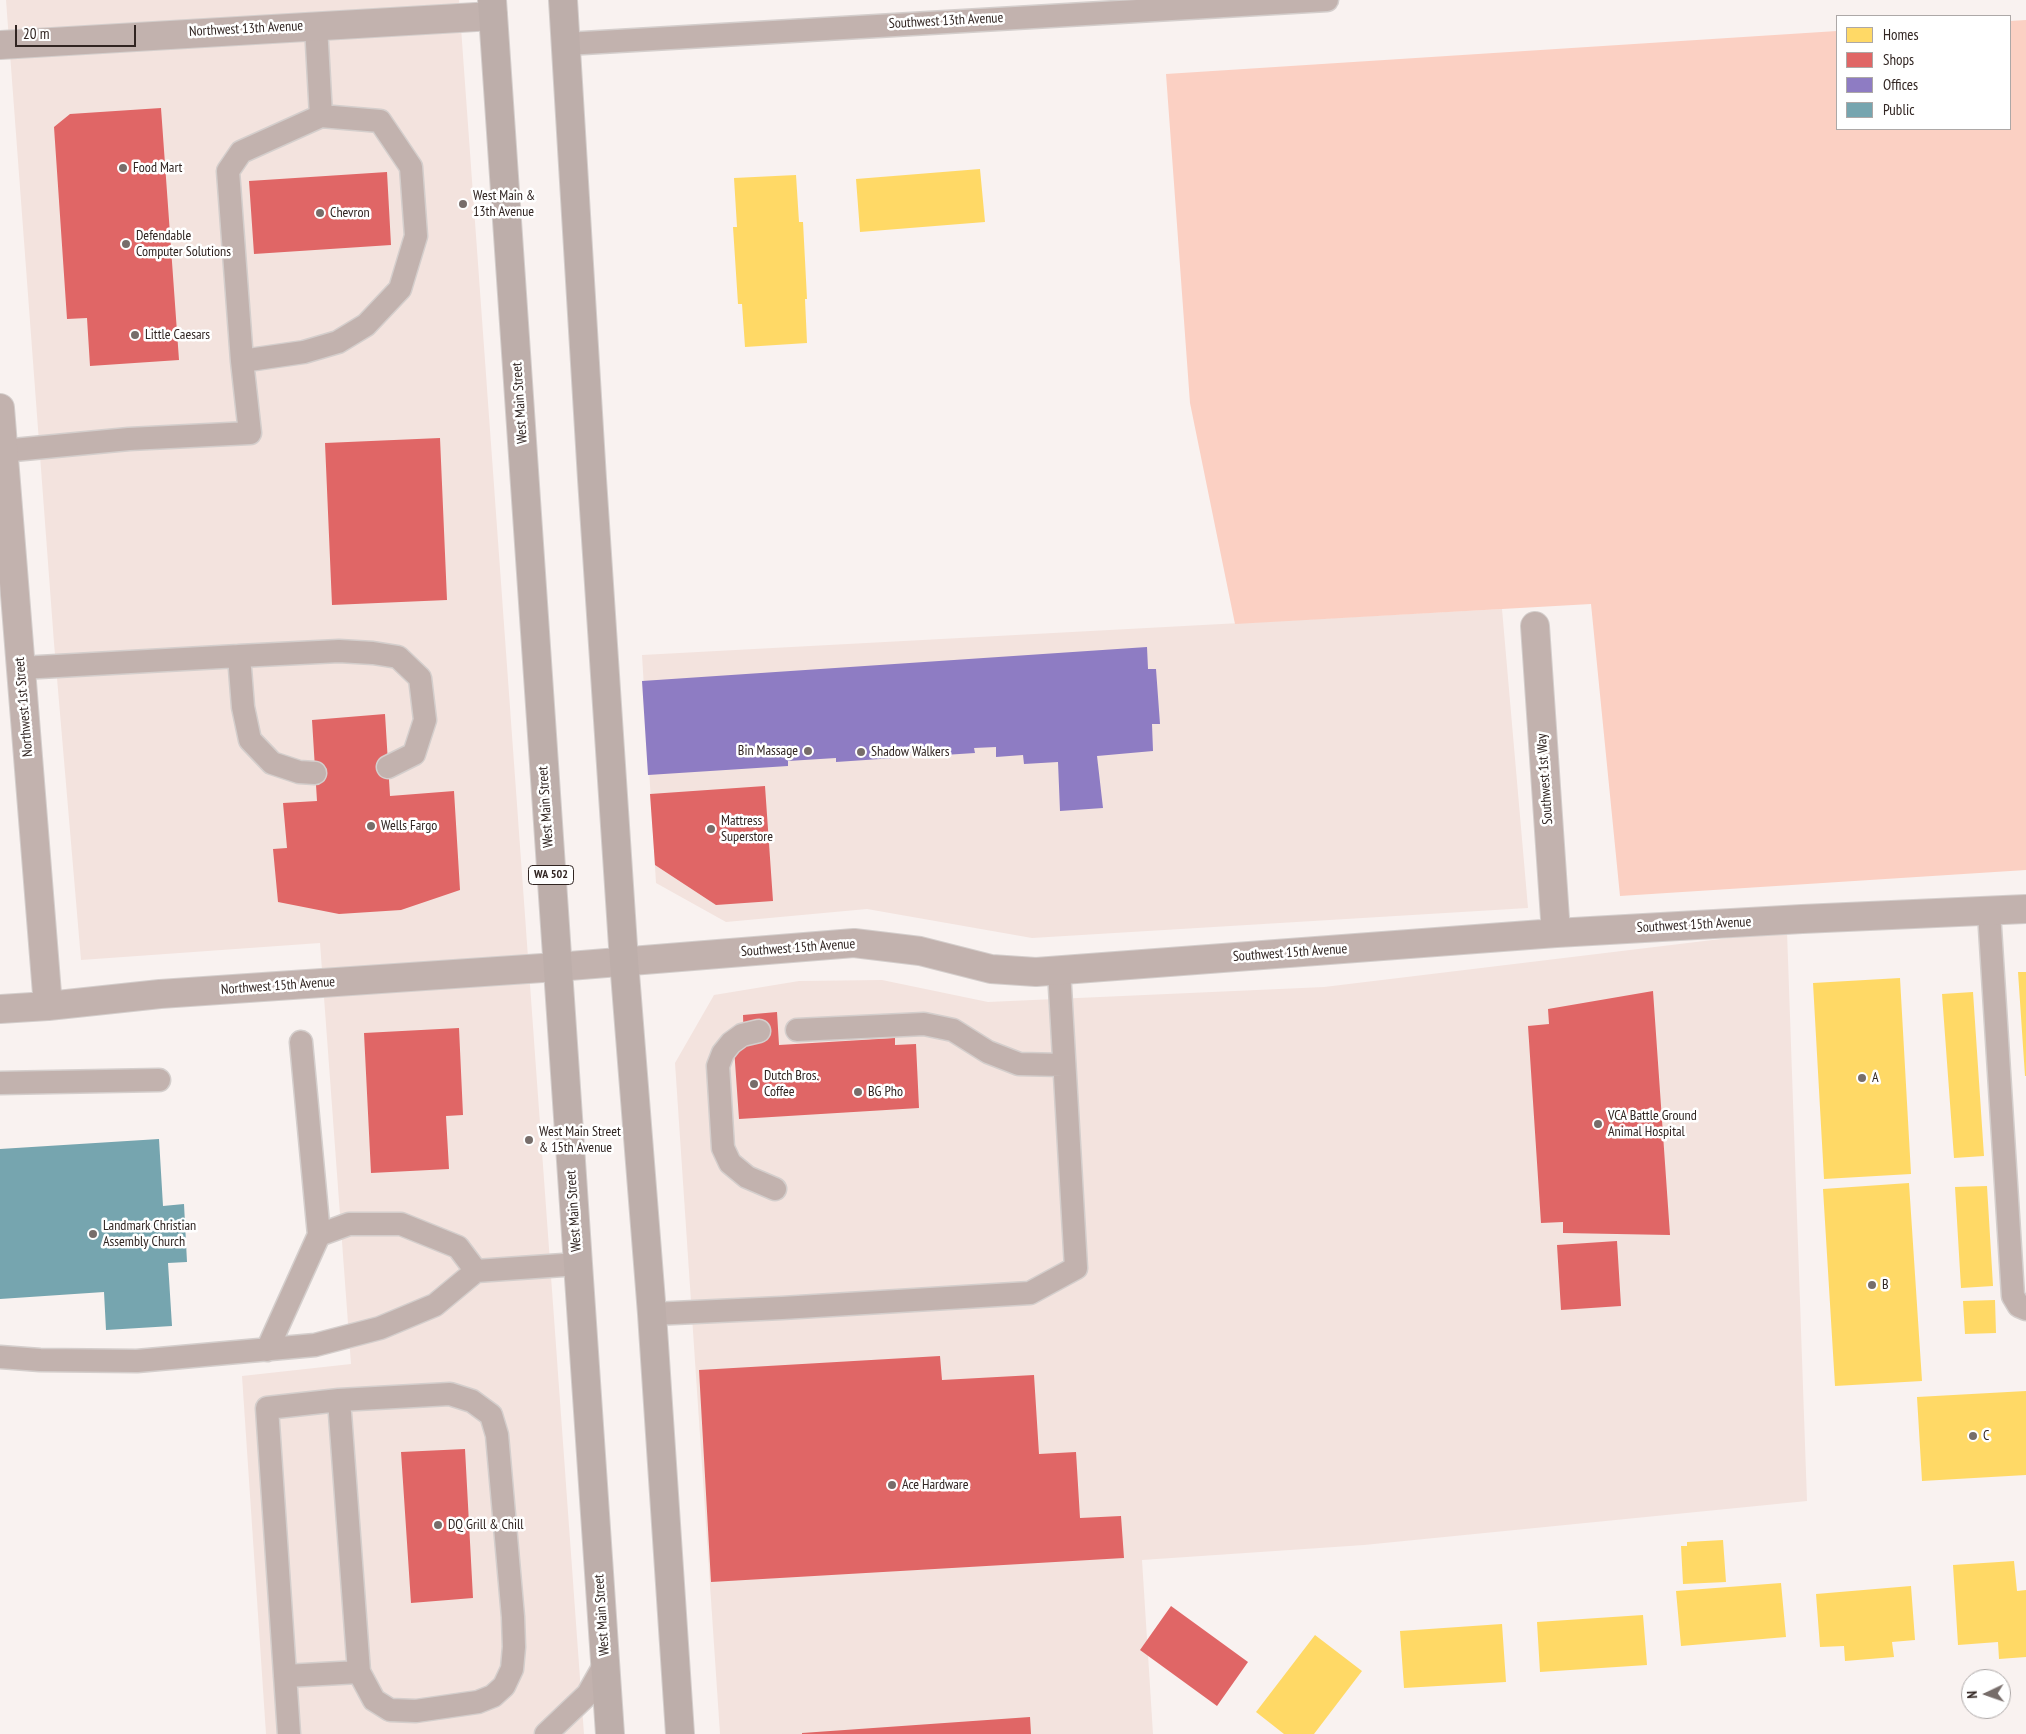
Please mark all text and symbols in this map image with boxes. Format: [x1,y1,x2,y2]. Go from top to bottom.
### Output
street label: Southwest 13th Avenue [888,10,1004,32]
scale bar [18,15,139,47]
legend [1836,15,2011,130]
street label: Northwest 13th Avenue [189,18,303,40]
text: 20 m [23,24,49,43]
text: Homes [1883,25,1919,44]
text: Shops [1883,50,1914,69]
text: Offices [1883,75,1918,94]
text: Public [1883,100,1914,119]
place label: Food Mart [133,160,182,176]
marker: Food Mart [117,162,129,174]
place label: West Main & 13th Avenue [473,188,535,220]
marker: West Main & 13th Avenue [457,198,469,210]
place label: Chevron [330,205,370,221]
marker: Chevron [314,207,326,219]
place label: Defendable Computer Solutions [136,228,231,260]
marker: Defendable Computer Solutions [120,238,132,250]
place label: Little Caesars [145,327,210,343]
marker: Little Caesars [129,329,141,341]
street label: West Main Street [509,362,531,444]
street label: Northwest 1st Street [11,656,37,758]
street label: Southwest 1st Way [1533,733,1557,825]
place label: Bin Massage [738,743,798,759]
place label: Shadow Walkers [871,744,949,760]
marker: Bin Massage [802,745,814,757]
marker: Shadow Walkers [855,746,867,758]
street label: West Main Street [535,766,557,848]
place label: Mattress Superstore [721,813,773,846]
place label: Wells Fargo [381,818,437,834]
marker: Wells Fargo [365,820,377,832]
marker: Mattress Superstore [705,823,717,835]
road number: WA 502 [528,866,574,884]
street label: Southwest 15th Avenue [1636,914,1752,936]
street label: Southwest 15th Avenue [740,936,856,960]
street label: Southwest 15th Avenue [1232,941,1348,965]
street label: Northwest 15th Avenue [220,974,336,998]
place label: Dutch Bros. Coffee [764,1068,819,1100]
place label: A [1872,1070,1879,1086]
marker: A [1856,1072,1868,1084]
marker: Dutch Bros. Coffee [748,1078,760,1090]
place label: BG Pho [868,1084,903,1100]
marker: BG Pho [852,1086,864,1098]
place label: VCA Battle Ground Animal Hospital [1608,1108,1697,1140]
marker: VCA Battle Ground Animal Hospital [1592,1118,1604,1130]
place label: West Main Street & 15th Avenue [539,1124,621,1156]
marker: West Main Street & 15th Avenue [523,1134,535,1146]
street label: West Main Street [563,1170,585,1252]
place label: Landmark Christian Assembly Church [103,1218,196,1250]
marker: Landmark Christian Assembly Church [87,1228,99,1240]
place label: B [1882,1277,1889,1293]
marker: B [1866,1279,1878,1291]
place label: C [1983,1428,1989,1444]
marker: C [1967,1430,1979,1442]
place label: Ace Hardware [902,1477,968,1493]
marker: Ace Hardware [886,1479,898,1491]
place label: DQ Grill & Chill [448,1517,524,1533]
marker: DQ Grill & Chill [432,1519,444,1531]
street label: West Main Street [591,1574,613,1656]
north arrow [1961,1669,2011,1719]
text: N [1963,1690,1981,1699]

